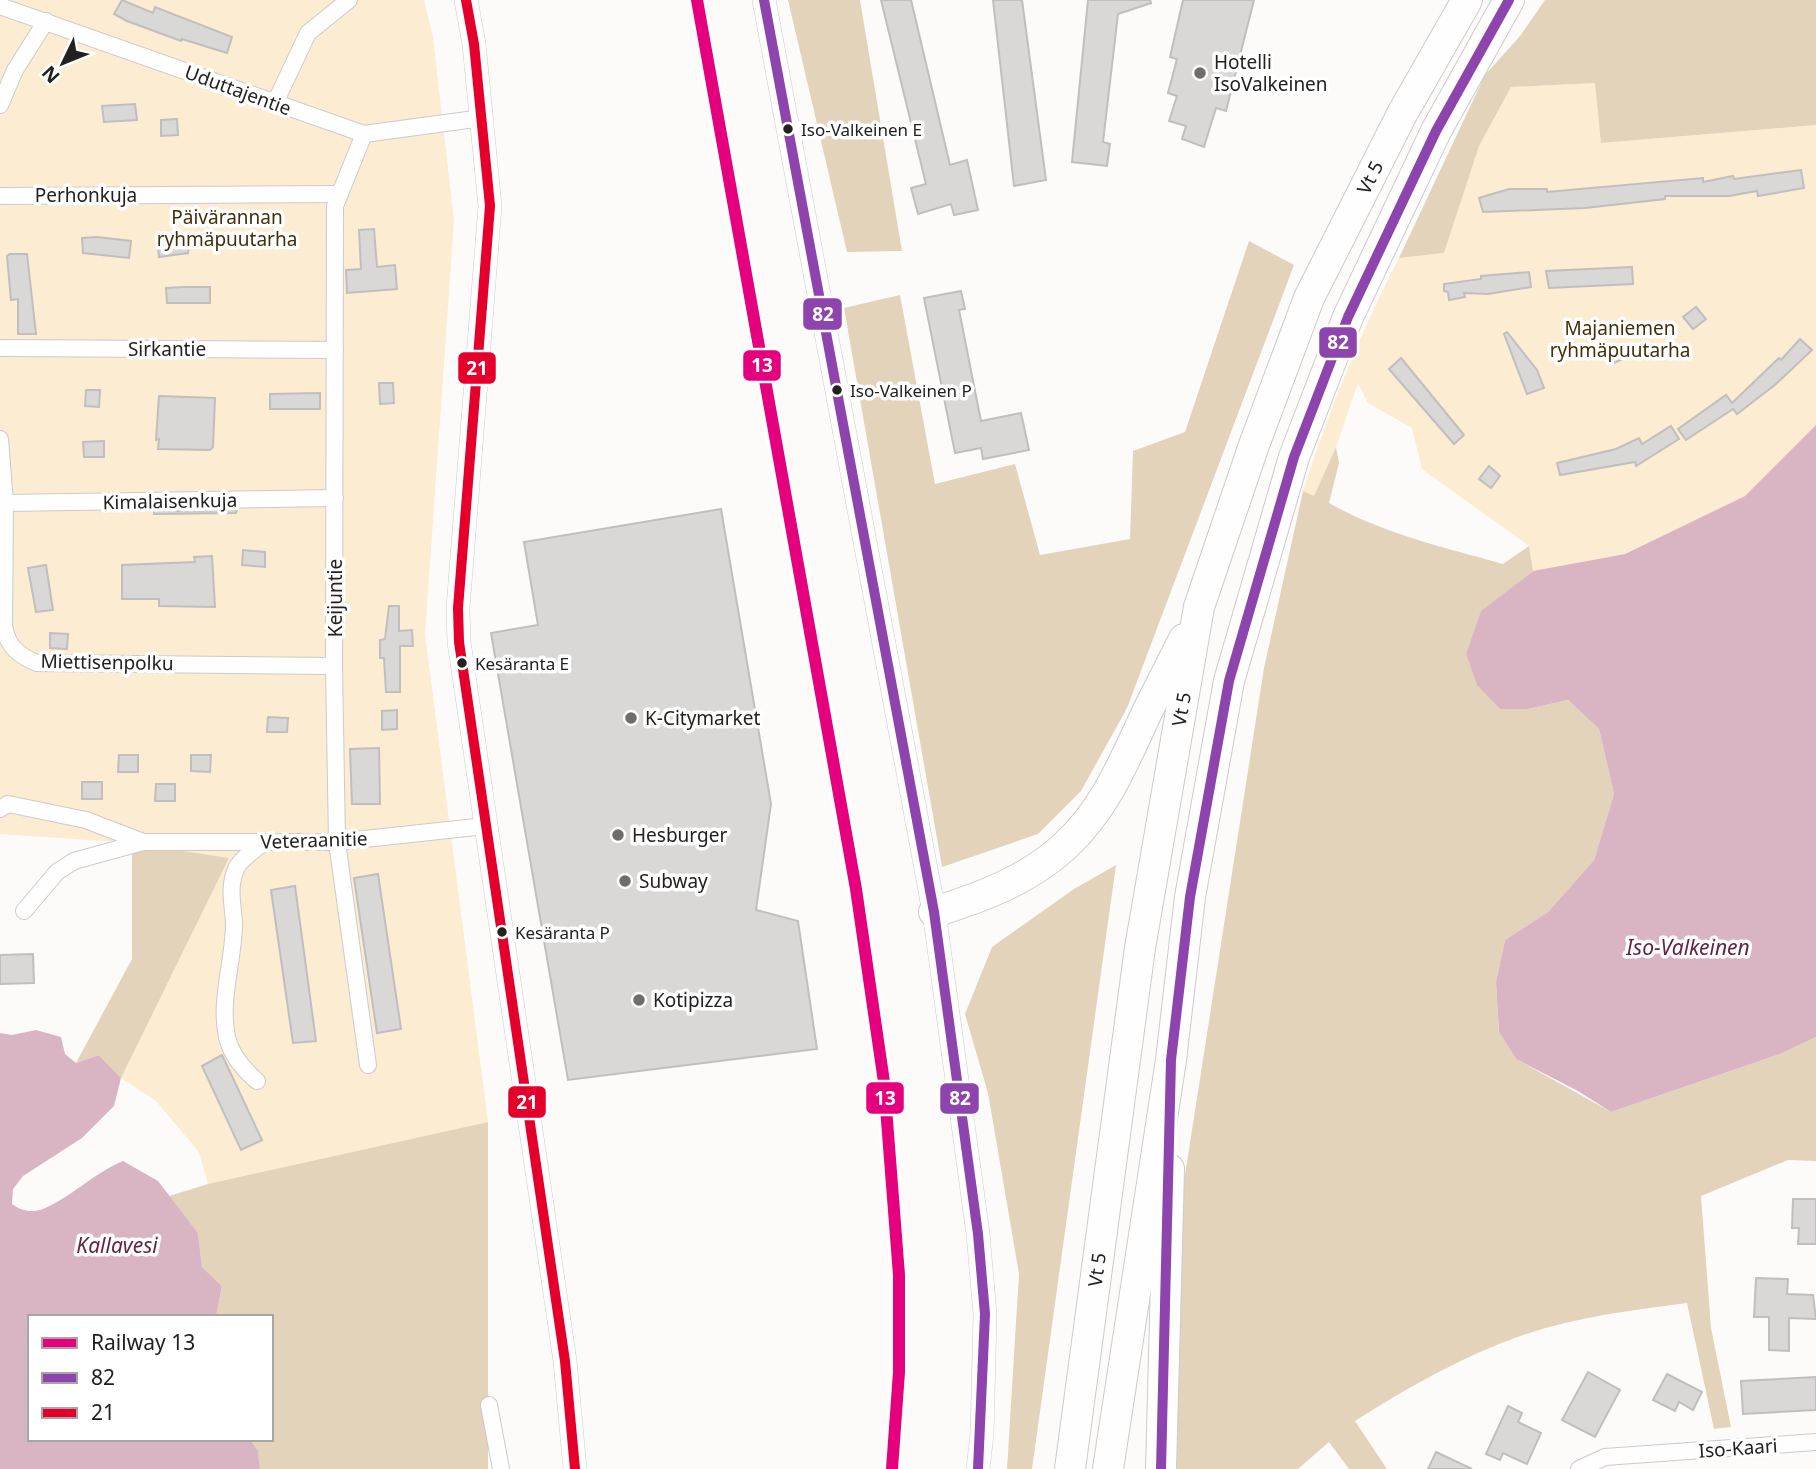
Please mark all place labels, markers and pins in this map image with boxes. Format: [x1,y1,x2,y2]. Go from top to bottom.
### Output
place label: Hotelli IsoValkeinen [1214,49,1328,97]
marker: Hotelli IsoValkeinen [1192,65,1208,81]
place label: Iso-Valkeinen E [801,118,922,141]
marker: Iso-Valkeinen E [781,122,795,136]
place label: Iso-Valkeinen P [850,379,972,402]
marker: Iso-Valkeinen P [830,383,844,397]
place label: Kesäranta E [475,652,569,675]
marker: Kesäranta E [455,656,469,670]
place label: K-Citymarket [645,705,760,731]
marker: K-Citymarket [623,710,639,726]
place label: Hesburger [632,822,727,848]
marker: Hesburger [610,827,626,843]
place label: Subway [639,868,708,894]
marker: Subway [617,873,633,889]
place label: Kesäranta P [515,921,610,944]
marker: Kesäranta P [495,925,509,939]
place label: Kotipizza [653,987,733,1013]
marker: Kotipizza [631,992,647,1008]

